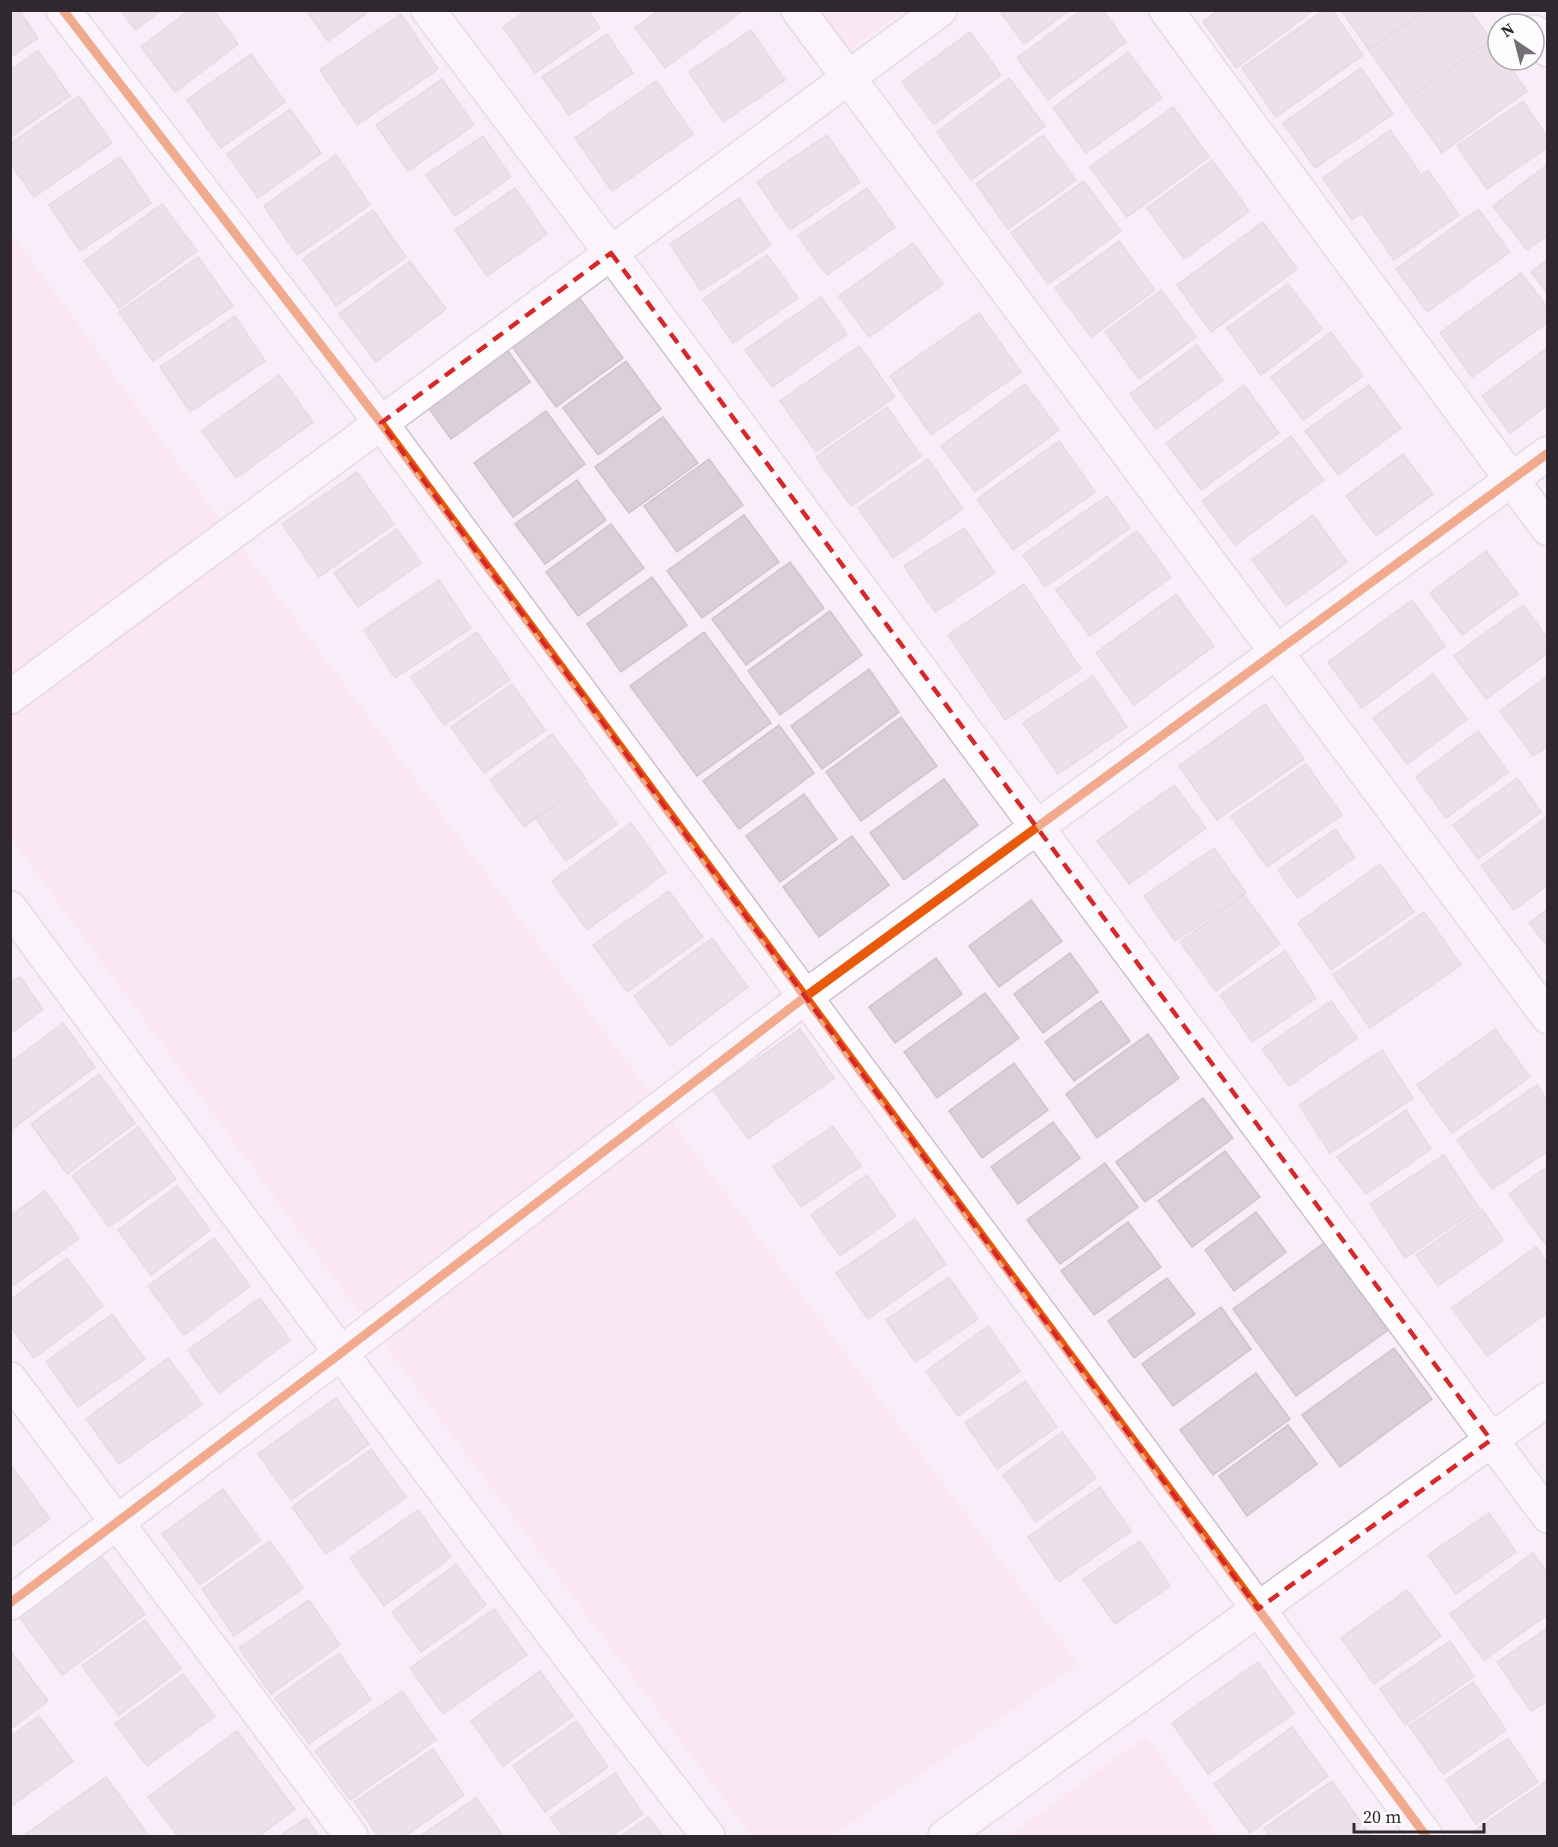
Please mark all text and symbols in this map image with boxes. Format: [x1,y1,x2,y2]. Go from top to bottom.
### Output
north arrow [1486,12,1546,72]
text: N [1496,17,1519,42]
scale bar [1354,1796,1484,1834]
text: 20 m [1363,1804,1401,1829]

